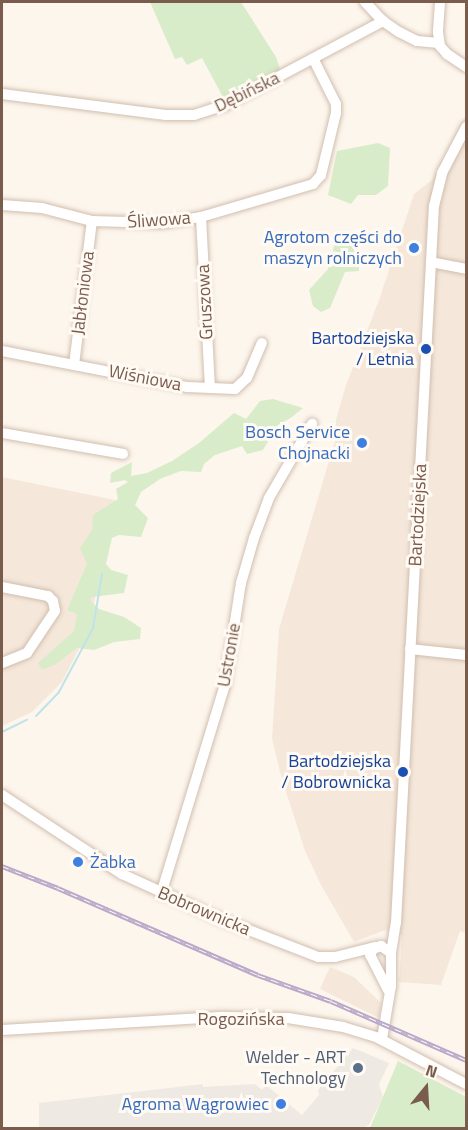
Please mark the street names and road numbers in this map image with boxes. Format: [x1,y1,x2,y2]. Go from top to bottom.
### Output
street label: Dębińska [211,67,283,117]
street label: Śliwowa [127,207,191,233]
street label: Jabłoniowa [67,250,99,336]
street label: Gruszowa [192,264,218,340]
street label: Wiśniowa [107,360,183,396]
street label: Bartodziejska [405,463,431,567]
street label: Ustronie [213,621,245,689]
street label: Bobrownicka [155,882,253,940]
street label: Rogozińska [198,1008,284,1030]

